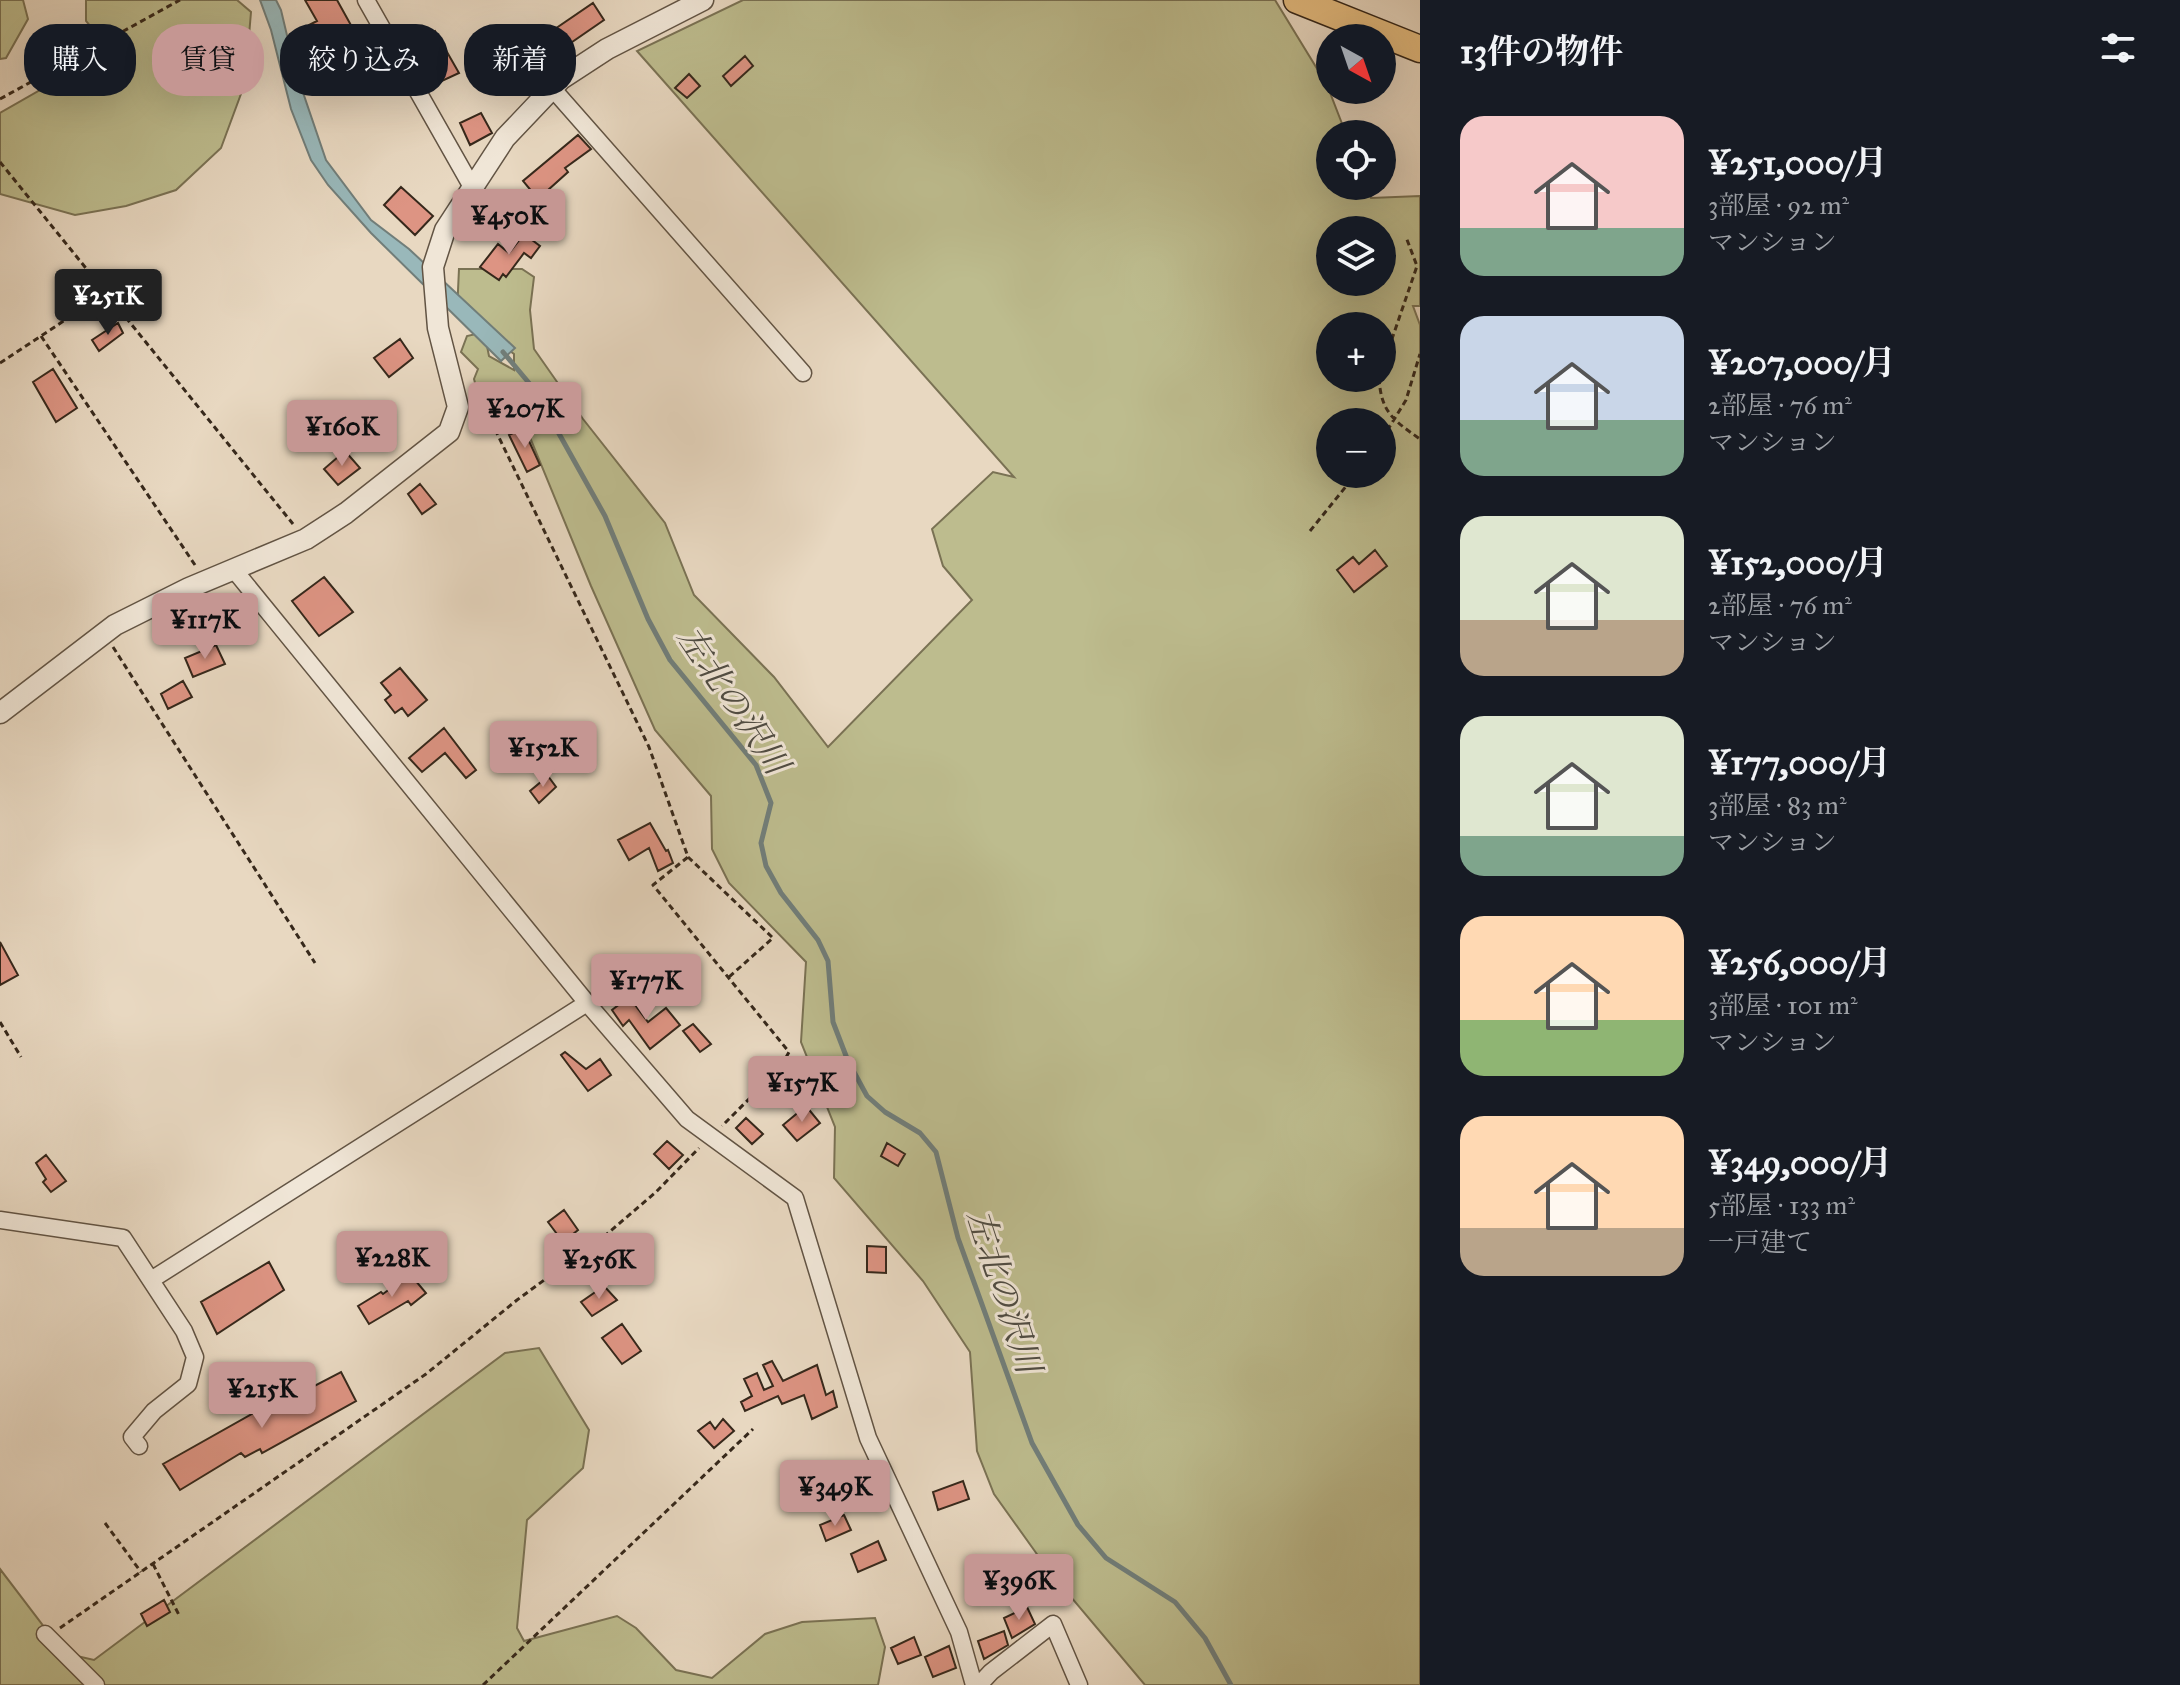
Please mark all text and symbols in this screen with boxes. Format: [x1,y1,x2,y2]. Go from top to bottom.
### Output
chip: 購入 [24,24,136,96]
chip: 賃貸 [152,24,264,96]
chip: 絞り込み [280,24,448,96]
chip: 新着 [464,24,576,96]
north arrow [1316,24,1396,104]
map controls [1316,24,1396,488]
icon: filters [2096,26,2140,70]
text: 13件の物件 [1460,31,1623,72]
button: locate [1316,120,1396,200]
text: ¥251,000/月 [1708,142,1887,183]
icon: home [1524,148,1620,244]
pin: ¥450K [453,189,565,257]
text: 3部屋 · 92 m² [1708,189,1849,221]
text: ¥450K [470,199,548,231]
button: layers [1316,216,1396,296]
text: マンション [1708,226,1837,258]
pin: ¥251K [52,269,164,337]
text: ¥251K [73,279,143,311]
button: + [1316,312,1396,392]
text: ¥207,000/月 [1708,342,1896,383]
icon: home [1524,348,1620,444]
pin: ¥207K [469,382,581,450]
text: 2部屋 · 76 m² [1708,389,1852,421]
text: ¥207K [486,392,564,424]
pin: ¥160K [286,400,398,468]
button: − [1316,408,1396,488]
text: ¥160K [305,410,379,442]
text: マンション [1708,426,1837,458]
text: ¥152,000/月 [1708,542,1888,583]
icon: home [1524,548,1620,644]
text: 2部屋 · 76 m² [1708,589,1852,621]
pin: ¥117K [149,593,261,661]
text: ¥117K [170,603,240,635]
water label: 左北の沢川 [668,618,800,785]
text: マンション [1708,626,1837,658]
pin: ¥152K [487,721,599,789]
text: ¥152K [508,731,578,763]
text: ¥177,000/月 [1708,742,1891,783]
icon: home [1524,748,1620,844]
text: 3部屋 · 83 m² [1708,789,1847,821]
text: マンション [1708,826,1837,858]
text: ¥256,000/月 [1708,942,1891,983]
icon: home [1524,948,1620,1044]
pin: ¥177K [590,954,702,1022]
text: ¥177K [609,964,683,996]
text: 3部屋 · 101 m² [1708,989,1858,1021]
text: マンション [1708,1026,1837,1058]
pin: ¥157K [746,1056,858,1124]
text: ¥157K [766,1066,838,1098]
text: ¥349,000/月 [1708,1142,1892,1183]
icon: home [1524,1148,1620,1244]
text: 5部屋 · 133 m² [1708,1189,1855,1221]
water label: 左北の沢川 [958,1204,1051,1382]
text: 一戸建て [1708,1226,1812,1258]
pin: ¥228K [336,1231,448,1299]
pin: ¥256K [543,1233,655,1301]
text: ¥228K [355,1241,429,1273]
text: ¥256K [562,1243,636,1275]
pin: ¥215K [206,1362,318,1430]
text: ¥215K [227,1372,297,1404]
pin: ¥349K [779,1460,891,1528]
text: ¥349K [798,1470,872,1502]
pin: ¥396K [963,1554,1075,1622]
text: ¥396K [982,1564,1056,1596]

